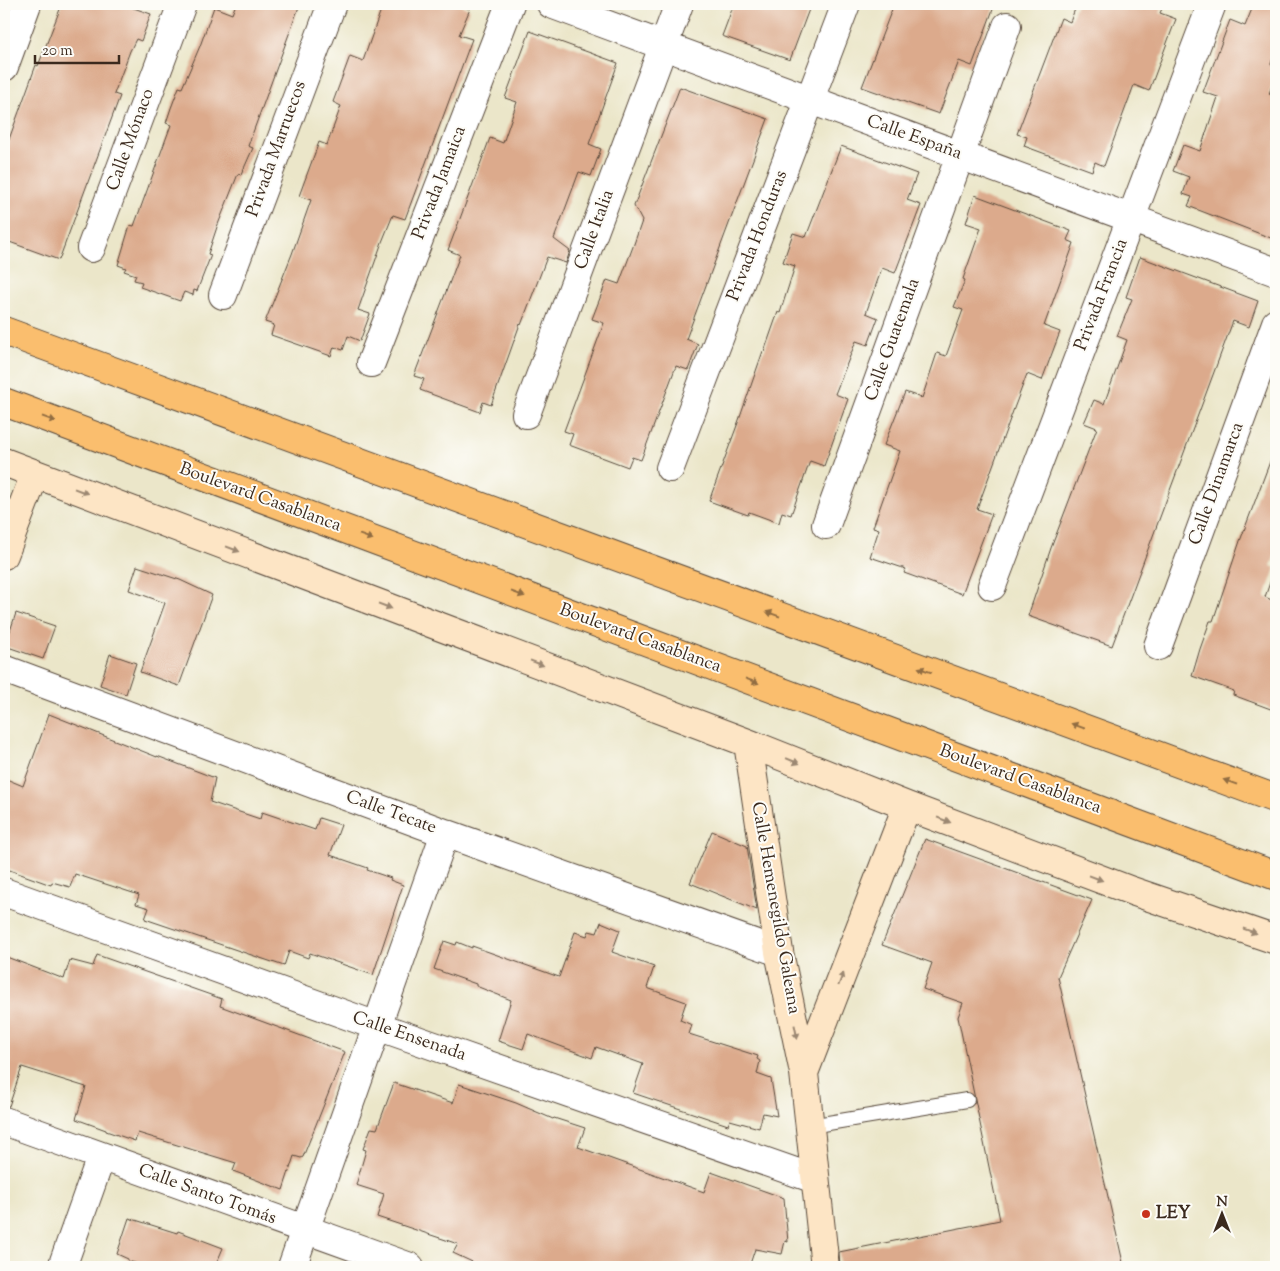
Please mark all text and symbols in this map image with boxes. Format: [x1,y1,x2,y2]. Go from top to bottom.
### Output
scale bar [35,32,119,64]
text: 20 m [42,41,73,62]
street label: Privada Marruecos [240,77,314,221]
street label: Calle Mónaco [100,85,162,195]
street label: Calle España [863,109,965,167]
street label: Privada Jamaica [406,123,474,243]
street label: Privada Honduras [721,167,795,305]
street label: Calle Italia [569,186,621,274]
street label: Privada Francia [1069,235,1135,355]
street label: Calle Guatemala [859,275,927,405]
one-way arrow [42,416,57,423]
street label: Calle Dinamarca [1183,419,1251,549]
street label: Boulevard Casablanca [175,457,345,539]
one-way arrow [73,488,88,495]
one-way arrow [359,533,374,541]
one-way arrow [225,545,240,553]
one-way arrow [511,590,526,598]
street label: Boulevard Casablanca [555,598,725,680]
one-way arrow [377,603,392,610]
one-way arrow [765,610,780,618]
one-way arrow [530,659,545,667]
one-way arrow [918,666,933,673]
one-way arrow [745,677,760,685]
one-way arrow [1070,722,1085,730]
street label: Boulevard Casablanca [935,739,1105,821]
one-way arrow [786,757,800,765]
one-way arrow [1223,778,1238,785]
street label: Calle Tecate [342,785,440,841]
street label: Calle Hemenegildo Galeana [744,800,806,1016]
one-way arrow [937,817,952,824]
one-way arrow [1089,874,1104,882]
one-way arrow [1243,927,1258,935]
one-way arrow [837,971,845,986]
street label: Calle Ensenada [349,1005,469,1069]
one-way arrow [792,1025,800,1040]
street label: Calle Santo Tomás [134,1158,280,1232]
north arrow [1198,1188,1248,1238]
text: N [1216,1193,1228,1213]
place label: LEY [1156,1201,1191,1227]
marker: LEY [1140,1208,1152,1220]

